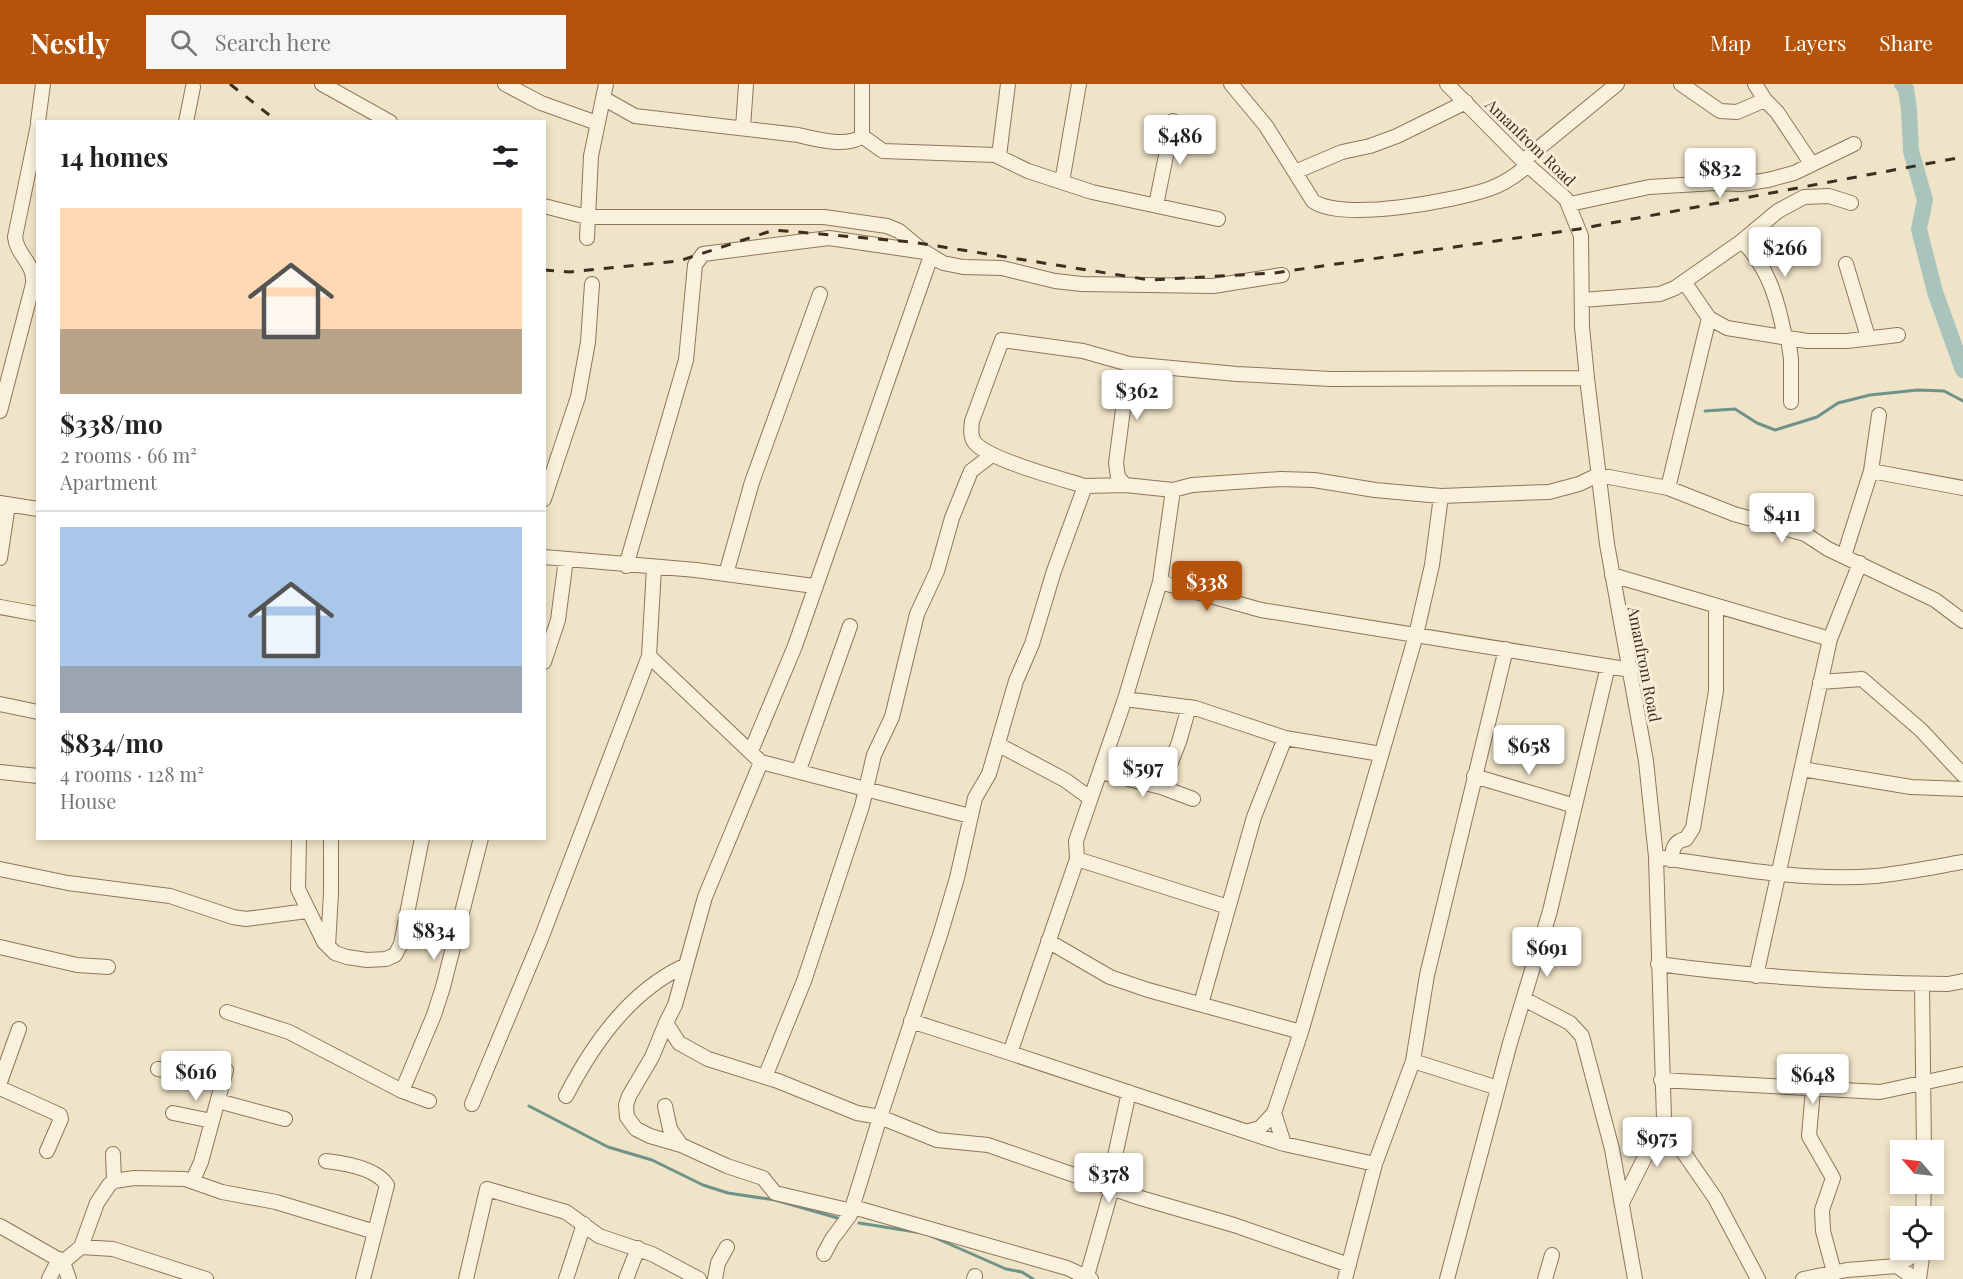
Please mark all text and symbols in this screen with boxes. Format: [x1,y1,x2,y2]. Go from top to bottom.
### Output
search box [146,15,566,69]
text: Nestly [30,24,110,61]
icon: search [167,26,200,59]
text: Search here [215,27,331,57]
text: Map [1710,28,1751,56]
text: Layers [1784,28,1846,56]
text: Share [1879,28,1933,56]
street label: Amanfrom Road [1481,93,1580,190]
pin: $486 [1144,115,1216,166]
text: $486 [1158,121,1202,148]
text: 14 homes [60,139,168,174]
icon: filters [489,140,522,173]
pin: $832 [1684,148,1756,199]
text: $832 [1699,154,1741,181]
pin: $266 [1749,227,1821,278]
text: $266 [1763,233,1807,260]
icon: home [237,247,345,355]
pin: $362 [1101,370,1173,421]
text: $362 [1116,376,1158,403]
text: $338/mo [60,406,163,441]
text: 2 rooms · 66 m² [60,441,197,468]
text: Apartment [60,468,157,495]
pin: $411 [1746,493,1818,544]
text: $411 [1763,499,1801,526]
pin: $338 [1171,561,1243,612]
icon: home [237,566,345,674]
text: $338 [1186,567,1228,594]
street label: Amanfrom Road [1623,603,1666,724]
text: $834/mo [60,725,163,760]
pin: $658 [1493,725,1565,776]
text: $658 [1507,731,1551,758]
pin: $597 [1107,747,1179,798]
text: $597 [1123,753,1163,780]
text: 4 rooms · 128 m² [60,760,204,787]
text: House [60,787,116,814]
pin: $834 [398,910,470,961]
text: $834 [413,916,455,943]
pin: $691 [1511,927,1583,978]
text: $691 [1526,933,1568,960]
pin: $616 [160,1051,232,1102]
pin: $648 [1777,1054,1849,1105]
text: $616 [175,1057,217,1084]
text: $648 [1791,1060,1835,1087]
pin: $975 [1621,1117,1693,1168]
text: $975 [1637,1123,1677,1150]
north arrow [1890,1140,1944,1194]
map controls [1890,1140,1944,1260]
pin: $378 [1073,1153,1145,1204]
text: $378 [1088,1159,1130,1186]
button: locate [1890,1206,1944,1260]

